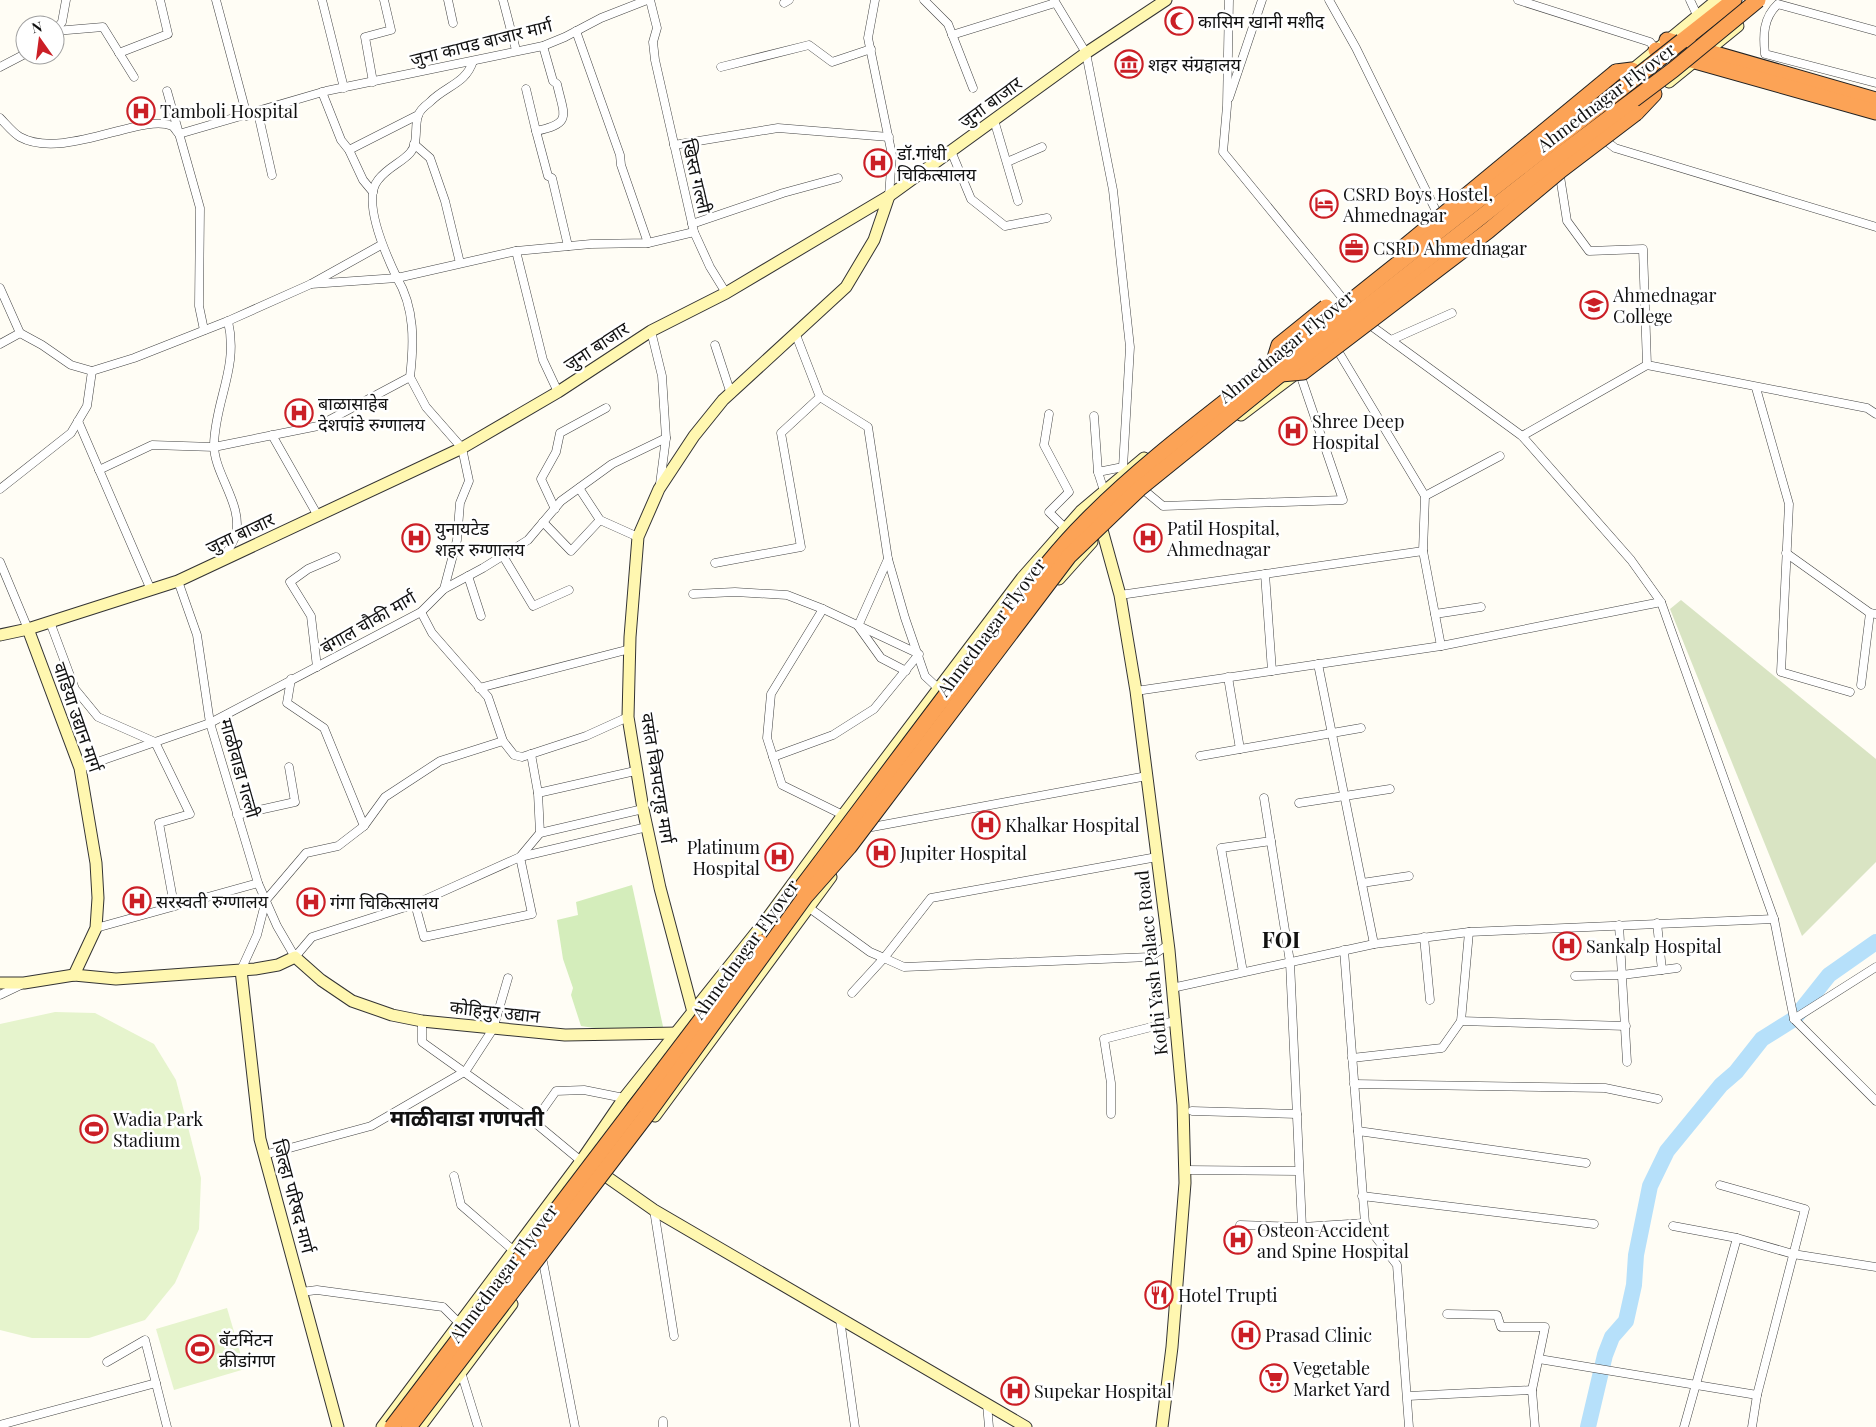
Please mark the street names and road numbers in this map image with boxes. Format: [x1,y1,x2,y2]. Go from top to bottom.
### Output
street label: जुना कापड बाजार मार्ग [407,12,556,72]
street label: Ahmednagar Flyover [1531,37,1680,158]
street label: जुना बाजार [953,71,1028,134]
street label: खिस्त गल्ली [677,136,717,216]
street label: Ahmednagar Flyover [1213,284,1359,409]
street label: जुना बाजार [559,316,634,377]
street label: जुना बाजार [202,506,279,560]
street label: Ahmednagar Flyover [930,553,1051,702]
street label: बंगाल चौकी मार्ग [316,585,421,659]
street label: वाडिया उद्यान मार्ग [48,659,108,776]
street label: वसंत चित्रपटगृह मार्ग [635,711,680,846]
street label: माळीवाडा गल्ली [214,716,266,821]
street label: Kothi Yash Palace Road [1129,869,1173,1057]
street label: Ahmednagar Flyover [686,874,804,1025]
street label: कोहिनुर उद्यान [449,994,542,1029]
street label: जिल्हा परिषद मार्ग [267,1137,321,1256]
street label: Ahmednagar Flyover [442,1199,563,1348]

